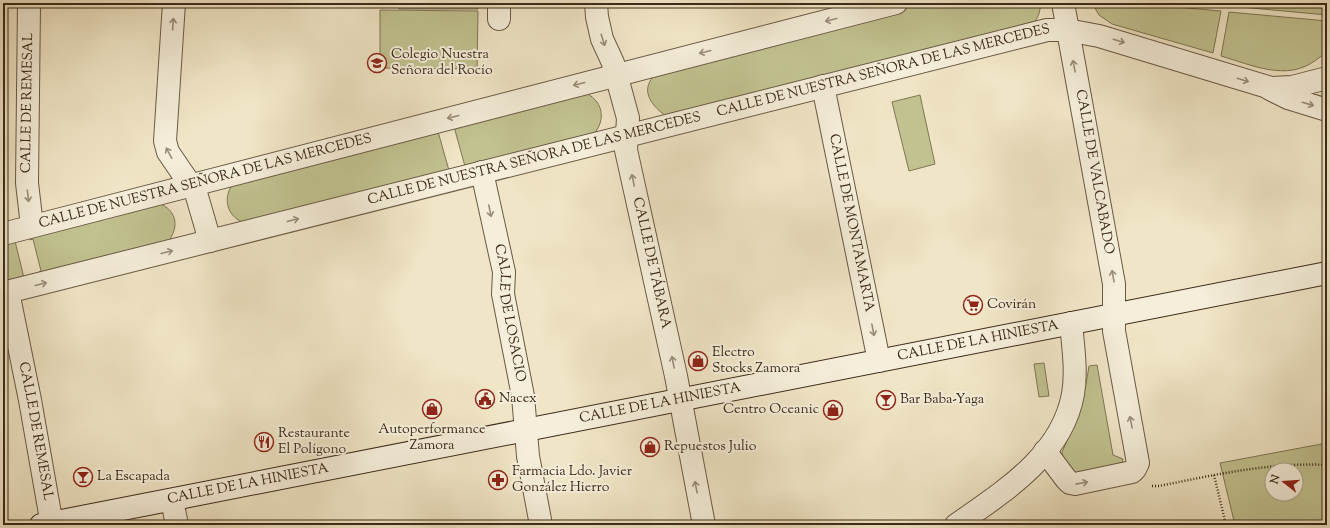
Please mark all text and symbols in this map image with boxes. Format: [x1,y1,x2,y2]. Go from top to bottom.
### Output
one-way arrow [824,16,837,24]
one-way arrow [169,18,176,31]
street label: CALLE DE NUESTRA SEÑORA DE LAS MERCEDES [715,20,1052,123]
street label: CALLE DE REMESAL [17,32,39,173]
one-way arrow [600,33,607,46]
one-way arrow [1112,38,1124,46]
place label: Colegio Nuestra Señora del Rocío [391,45,493,81]
one-way arrow [699,49,712,56]
school or university icon: Colegio Nuestra Señora del Rocío [366,52,388,74]
one-way arrow [1070,59,1078,72]
one-way arrow [1236,77,1249,84]
one-way arrow [573,81,586,89]
street label: CALLE DE VALCABADO [1070,88,1118,256]
one-way arrow [1301,101,1314,108]
street label: CALLE DE NUESTRA SEÑORA DE LAS MERCEDES [366,108,703,211]
one-way arrow [447,114,460,121]
street label: CALLE DE NUESTRA SEÑORA DE LAS MERCEDES [37,129,374,234]
street label: CALLE DE MONTAMARTA [823,132,879,315]
one-way arrow [165,147,173,159]
one-way arrow [629,174,637,187]
one-way arrow [25,189,32,202]
street label: CALLE DE TÁBARA [627,196,675,331]
one-way arrow [487,204,495,217]
one-way arrow [286,216,299,223]
street label: CALLE DE LOSACIO [488,242,530,384]
one-way arrow [160,248,173,255]
one-way arrow [1109,270,1117,283]
one-way arrow [34,280,47,287]
supermarket icon: Covirán [962,294,984,316]
place label: Covirán [987,295,1036,315]
street label: CALLE DE LA HINIESTA [896,316,1061,367]
one-way arrow [869,323,877,336]
place label: Electro Stocks Zamora [712,343,801,379]
shop icon: Electro Stocks Zamora [687,350,709,372]
one-way arrow [669,356,677,369]
street label: CALLE DE REMESAL [13,360,58,503]
street label: CALLE DE LA HINIESTA [578,378,743,429]
public building icon: Nacex [474,388,496,410]
place label: Nacex [499,389,537,409]
bar icon: Bar Baba-Yaga [875,389,897,411]
place label: Bar Baba-Yaga [900,390,985,410]
shop icon: Autoperformance Zamora [421,398,443,420]
shop icon: Centro Oceanic [822,399,844,421]
place label: Centro Oceanic [723,400,819,420]
one-way arrow [1127,416,1135,429]
place label: Autoperformance Zamora [378,420,486,456]
place label: Restaurante El Polígono [278,424,350,460]
restaurant icon: Restaurante El Polígono [253,431,275,453]
shop icon: Repuestos Julio [639,436,661,458]
place label: Repuestos Julio [664,437,757,457]
street label: CALLE DE LA HINIESTA [166,459,331,510]
place label: Farmacia Ldo. Javier González Hierro [512,462,633,498]
north arrow [1264,462,1304,502]
bar icon: La Escapada [72,466,94,488]
place label: La Escapada [97,467,170,487]
pharmacy icon: Farmacia Ldo. Javier González Hierro [487,469,509,491]
text: N [1266,473,1284,487]
one-way arrow [1075,478,1088,486]
one-way arrow [692,481,700,494]

